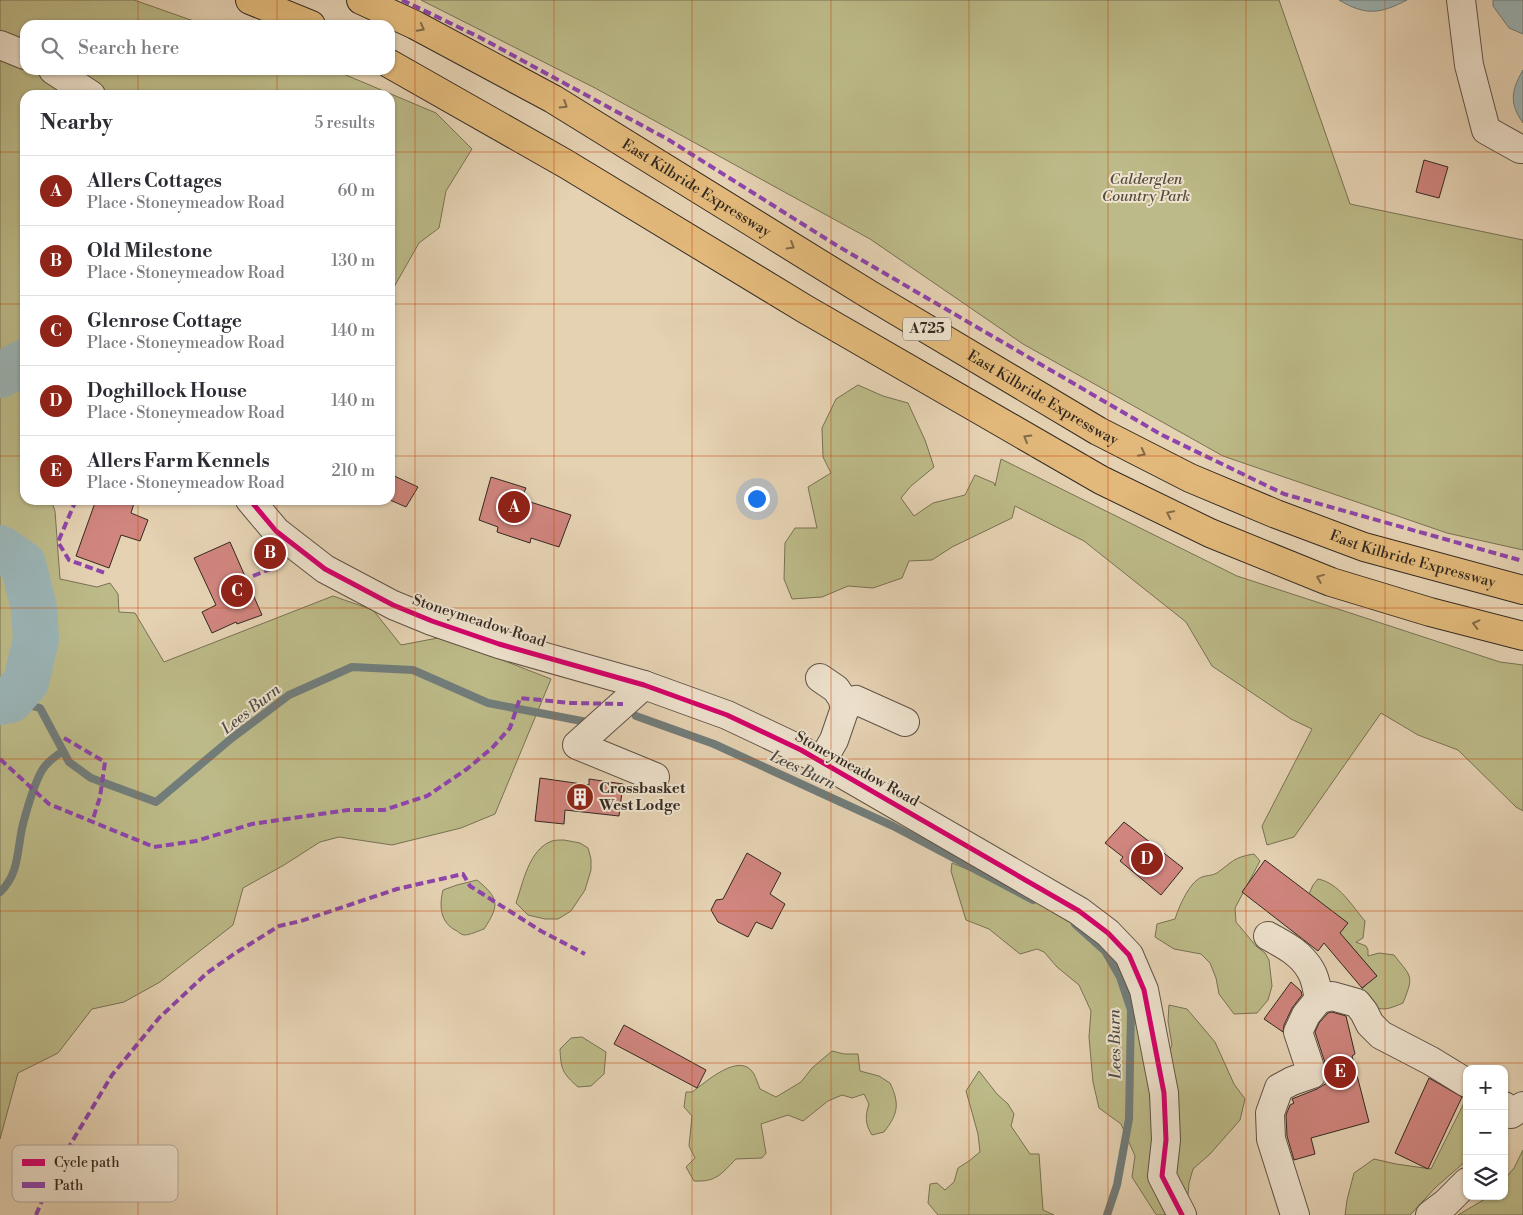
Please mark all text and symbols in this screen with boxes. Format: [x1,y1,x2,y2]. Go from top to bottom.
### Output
search box [20,20,395,75]
one-way arrow [416,22,425,32]
icon: search [38,34,66,62]
text: Search here [78,36,179,60]
one-way arrow [558,99,567,109]
text: Nearby [40,110,113,136]
text: 5 results [314,113,375,133]
street label: East Kilbride Expressway [618,134,775,242]
text: Allers Cottages [87,169,222,193]
park label: Calderglen Country Park [1102,170,1190,206]
text: A [50,181,62,201]
text: 60 m [337,181,375,201]
text: Place · Stoneymeadow Road [87,193,285,213]
text: Old Milestone [87,239,212,263]
one-way arrow [786,240,795,250]
text: B [50,251,62,271]
text: 130 m [331,251,375,271]
text: Place · Stoneymeadow Road [87,263,285,283]
text: Glenrose Cottage [87,309,242,333]
road number: A725 [903,318,951,340]
text: C [50,321,62,341]
text: 140 m [331,321,375,341]
text: Place · Stoneymeadow Road [87,333,285,353]
street label: East Kilbride Expressway [964,346,1122,450]
text: Doghillock House [87,379,247,403]
text: D [50,391,62,411]
text: 140 m [331,391,375,411]
text: Place · Stoneymeadow Road [87,403,285,423]
one-way arrow [1024,434,1033,444]
one-way arrow [1137,447,1146,457]
text: Allers Farm Kennels [87,449,270,473]
text: E [50,461,62,481]
text: 210 m [331,461,375,481]
text: Place · Stoneymeadow Road [87,473,285,493]
your location [744,486,770,512]
pin: A [498,488,530,526]
one-way arrow [1167,511,1176,521]
street label: East Kilbride Expressway [1327,526,1499,592]
pin: B [254,534,286,572]
pin: C [221,572,253,610]
one-way arrow [1316,574,1325,584]
street label: Stoneymeadow Road [410,590,549,652]
one-way arrow [1471,619,1480,630]
water label: Lees Burn [217,679,285,739]
street label: Stoneymeadow Road [792,727,923,811]
water label: Lees Burn [766,746,840,794]
place label: Crossbasket West Lodge [598,779,686,815]
building icon: Crossbasket West Lodge [565,782,595,812]
pin: D [1131,840,1163,878]
water label: Lees Burn [1104,1008,1126,1080]
pin: E [1324,1053,1356,1091]
map controls [1463,1065,1508,1200]
button: + [1463,1065,1508,1110]
button: − [1463,1110,1508,1155]
legend [12,1145,178,1202]
text: Cycle path [54,1154,120,1172]
button: layers [1463,1155,1508,1200]
text: Path [54,1177,84,1195]

